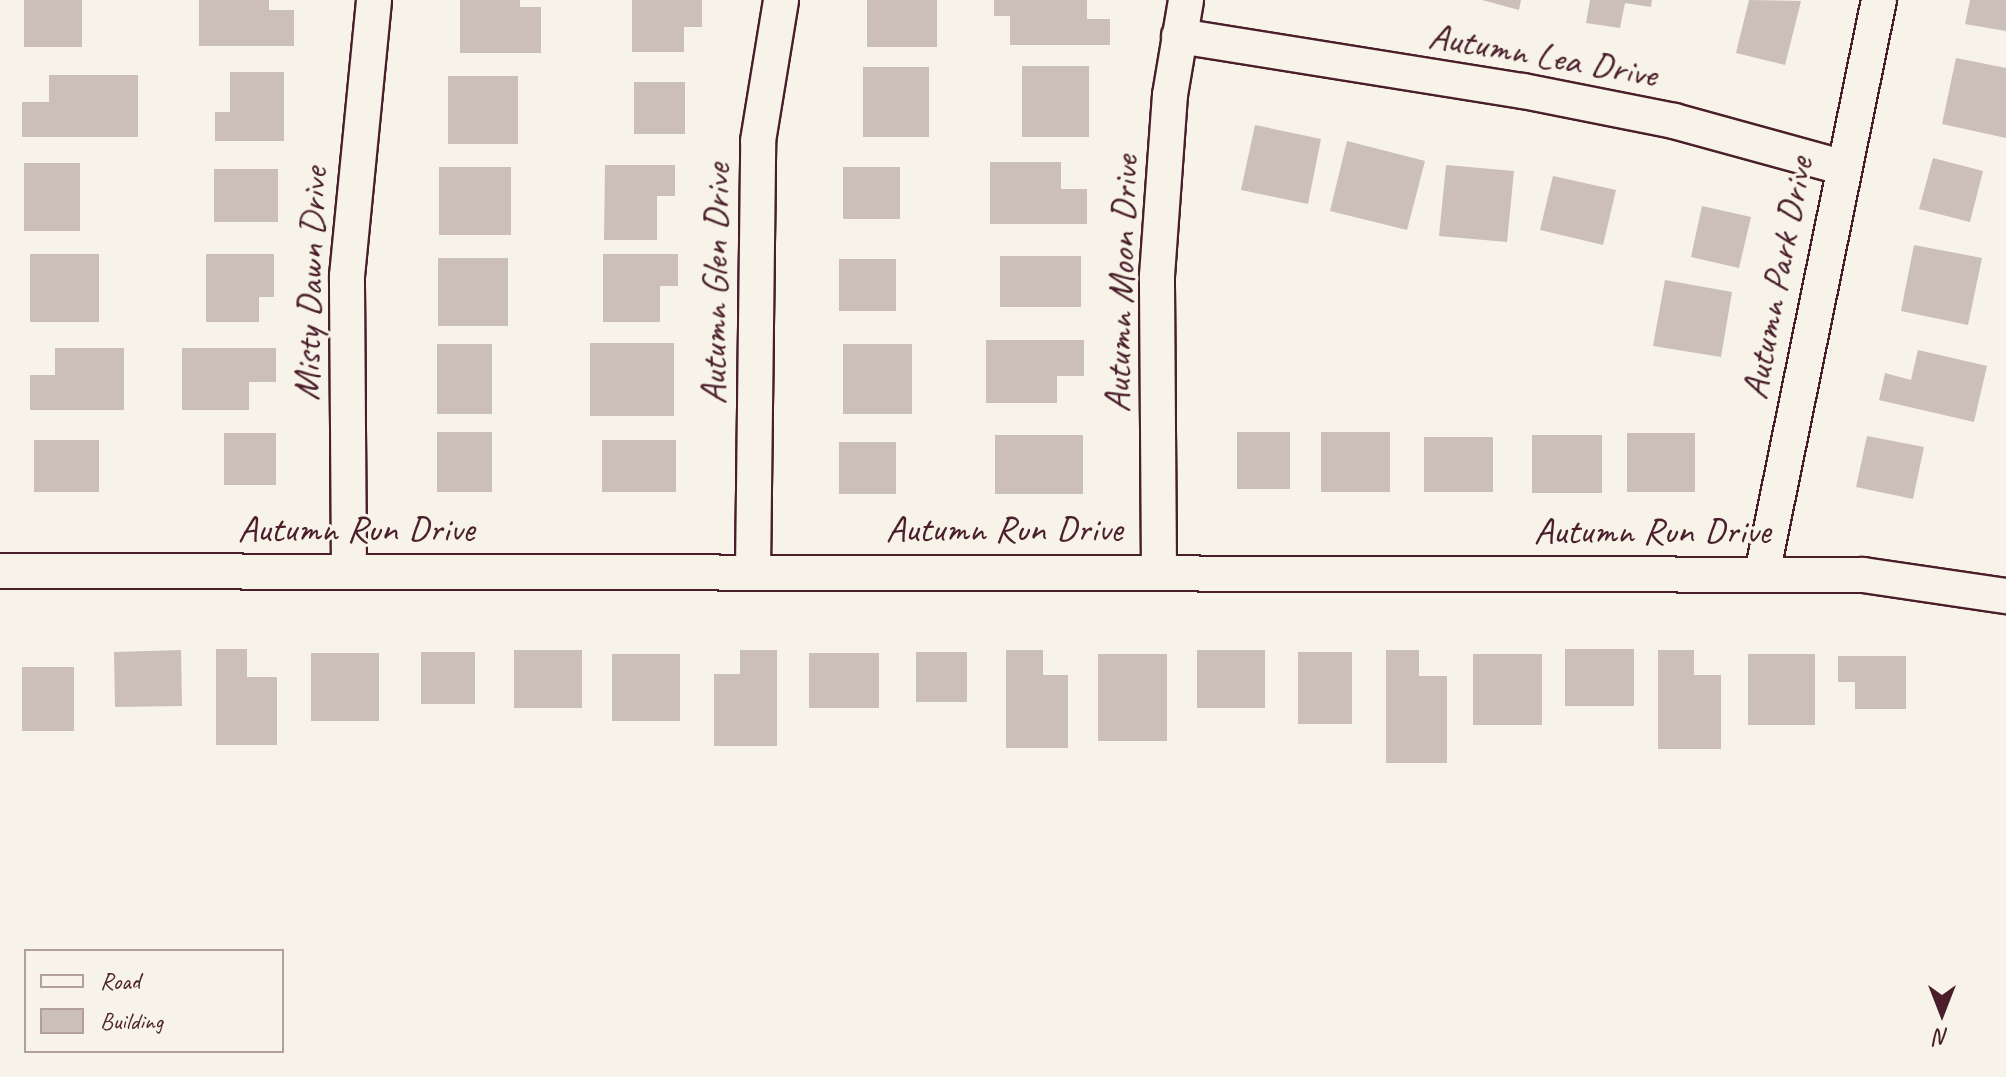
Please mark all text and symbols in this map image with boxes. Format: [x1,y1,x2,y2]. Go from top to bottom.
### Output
street label: Autumn Lea Drive [1426,13,1660,97]
street label: Autumn Park Drive [1731,153,1823,403]
street label: Autumn Moon Drive [1094,154,1148,414]
street label: Autumn Glen Drive [690,163,740,405]
street label: Misty Dawn Drive [283,166,337,402]
street label: Autumn Run Drive [238,506,474,552]
street label: Autumn Run Drive [886,506,1122,552]
street label: Autumn Run Drive [1534,508,1770,554]
legend [24,949,284,1053]
text: Road [100,966,140,996]
north arrow [1902,973,1982,1053]
text: Building [100,1006,163,1036]
text: N [1935,1023,1949,1051]

